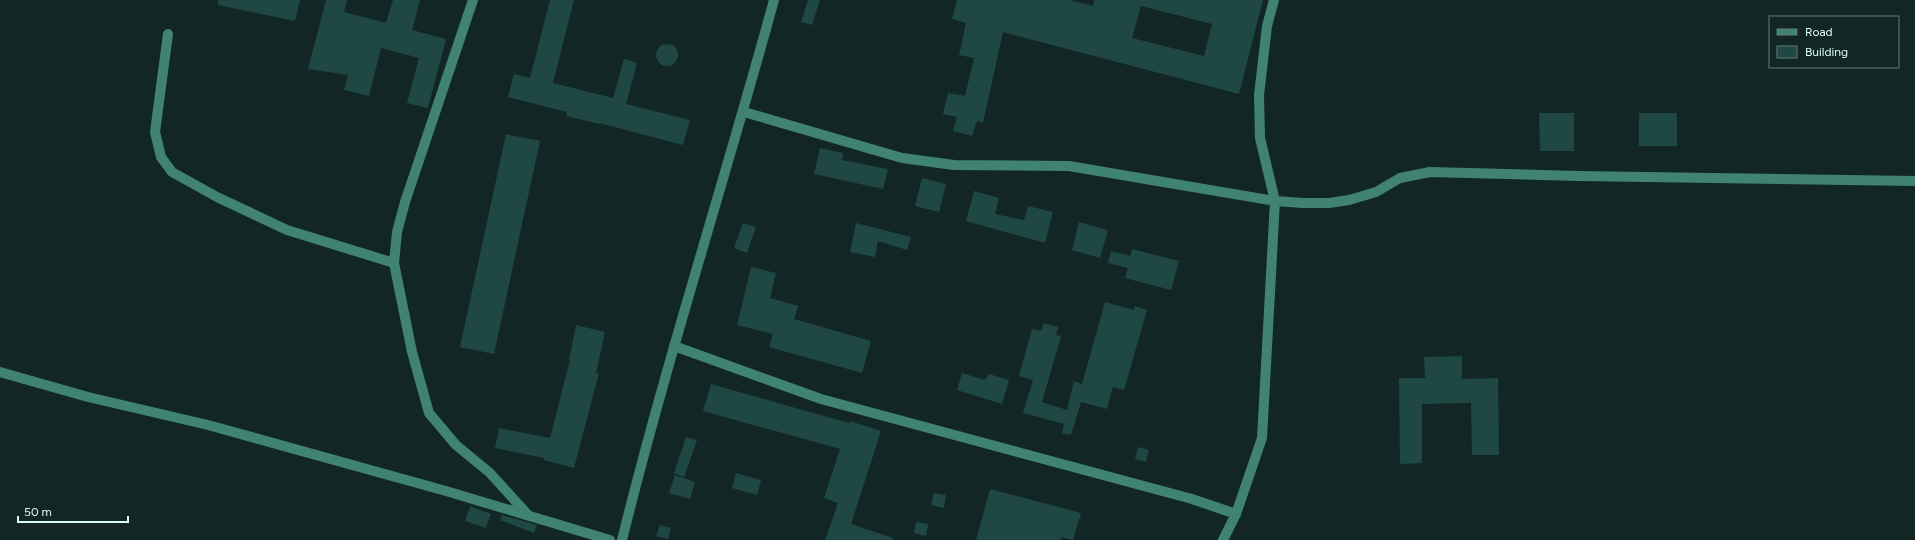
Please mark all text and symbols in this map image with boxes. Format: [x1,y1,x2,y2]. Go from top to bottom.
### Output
legend [1769,16,1899,68]
text: Road [1805,25,1833,39]
text: Building [1805,45,1848,59]
scale bar [18,498,128,524]
text: 50 m [24,505,52,519]

